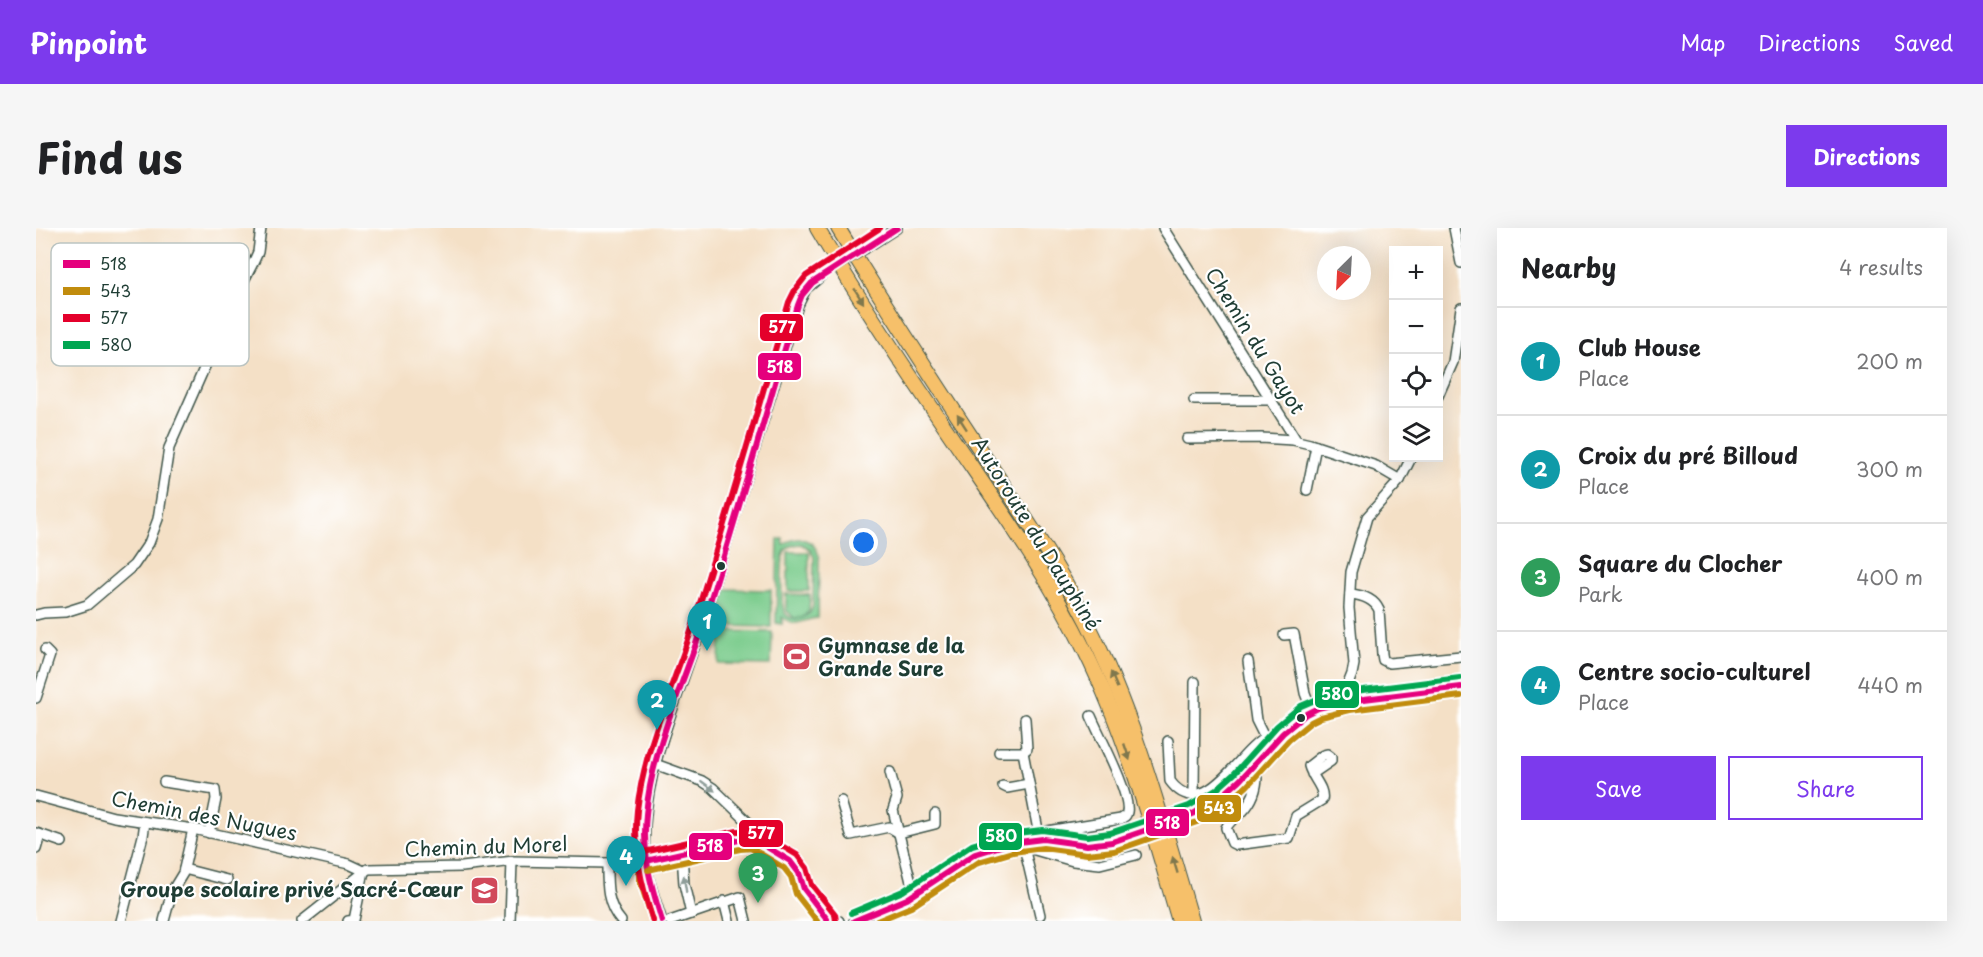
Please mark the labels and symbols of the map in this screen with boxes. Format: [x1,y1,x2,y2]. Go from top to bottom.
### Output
legend [51,243,249,366]
north arrow [1317,246,1371,300]
text: 518 [100,251,127,275]
street label: Chemin du Gayot [1199,261,1313,420]
text: 543 [100,278,131,302]
one-way arrow [853,288,864,304]
text: 577 [100,305,128,329]
line badge: 577 [759,313,804,342]
text: 577 [768,314,796,338]
text: 580 [100,332,132,356]
line badge: 518 [757,352,802,381]
text: 518 [766,354,794,378]
one-way arrow [956,414,967,430]
street label: Autoroute du Dauphiné [965,431,1109,636]
your location [849,528,878,557]
unlabelled marker [715,560,727,572]
pin: 1 [688,602,726,651]
place label: Gymnase de la Grande Sure [818,630,965,683]
sports icon: Gymnase de la Grande Sure [781,641,813,673]
one-way arrow [1109,671,1118,689]
pin: 2 [638,680,676,730]
line badge: 580 [1314,680,1360,709]
text: 580 [1321,681,1353,705]
unlabelled marker [1295,712,1307,724]
one-way arrow [1122,743,1132,761]
one-way arrow [700,780,716,792]
street label: Chemin des Nugues [109,782,299,848]
line badge: 543 [1196,794,1242,823]
text: 543 [1203,795,1235,819]
line badge: 518 [1145,808,1190,837]
text: 518 [1153,810,1181,834]
line badge: 577 [738,819,784,848]
text: 577 [747,820,775,844]
line badge: 580 [978,822,1023,851]
text: 580 [985,823,1017,847]
street label: Chemin du Morel [404,828,568,864]
line badge: 518 [688,832,733,861]
text: 518 [696,833,724,857]
pin: 4 [606,836,646,886]
pin: 3 [738,854,778,903]
one-way arrow [1170,856,1179,874]
place label: Groupe scolaire privé Sacré-Cœur [120,874,464,904]
school or university icon: Groupe scolaire privé Sacré-Cœur [468,874,500,906]
one-way arrow [680,874,689,893]

